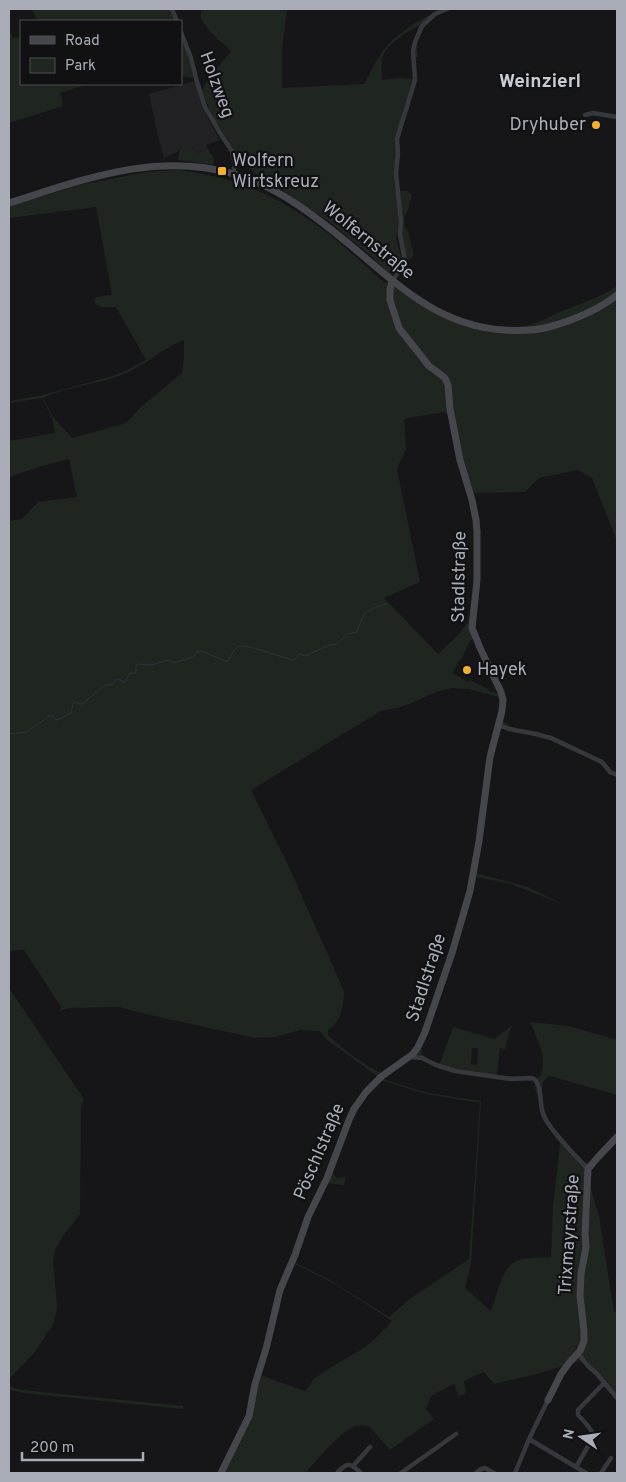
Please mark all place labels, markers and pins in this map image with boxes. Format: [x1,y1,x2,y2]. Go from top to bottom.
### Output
place label: Dryhuber [509,114,586,137]
marker: Dryhuber [590,119,602,131]
place label: Wolfern Wirtskreuz [232,150,319,194]
marker: Wolfern Wirtskreuz [216,165,228,177]
place label: Hayek [477,659,527,682]
marker: Hayek [461,664,473,676]

